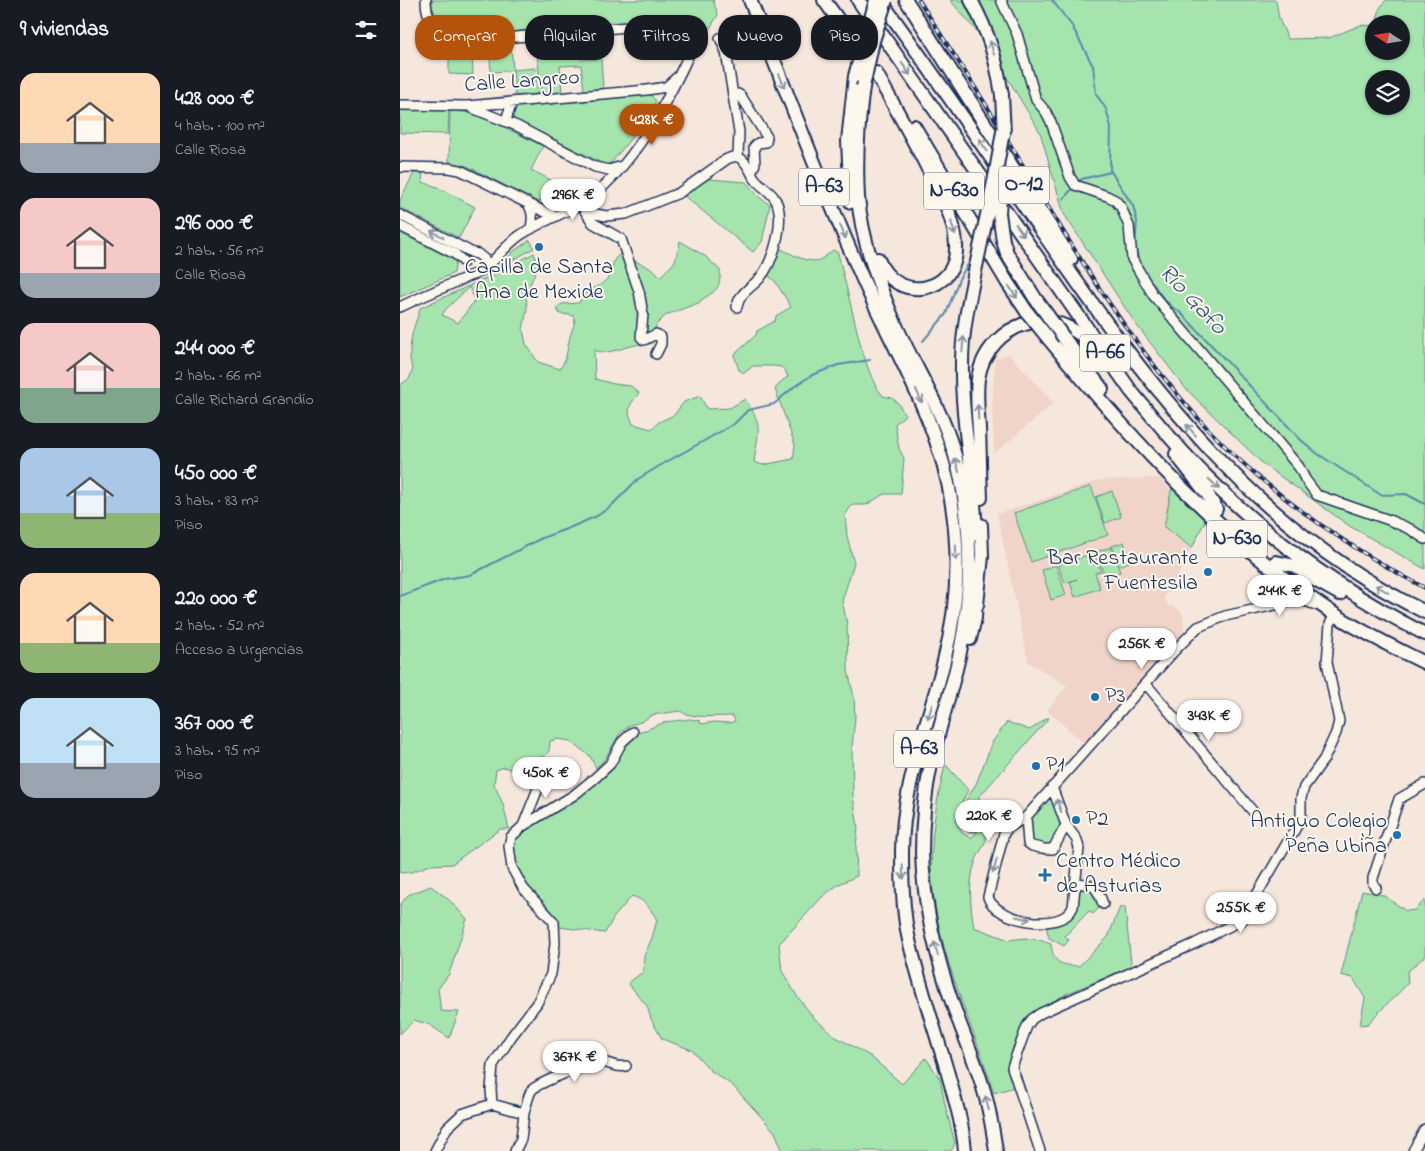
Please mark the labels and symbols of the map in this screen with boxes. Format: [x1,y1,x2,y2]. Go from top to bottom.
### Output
north arrow [1365,15,1410,60]
one-way arrow [987,40,996,56]
street label: Calle Langreo [463,62,581,103]
one-way arrow [901,62,911,76]
one-way arrow [779,74,788,89]
pin: 428K € [611,104,693,146]
one-way arrow [978,139,988,153]
road number: O-12 [999,166,1049,204]
road number: A-63 [799,168,849,206]
road number: N-630 [924,172,984,210]
pin: 296K € [532,178,614,221]
one-way arrow [948,220,958,236]
one-way arrow [1015,223,1025,237]
one-way arrow [839,224,848,239]
one-way arrow [429,229,444,239]
marker: Capilla de Santa Ana de Mexide [533,241,545,253]
place label: Capilla de Santa Ana de Mexide [465,252,613,309]
water label: Río Gafo [1150,257,1235,345]
one-way arrow [1008,285,1019,299]
road number: A-66 [1080,334,1130,372]
one-way arrow [959,336,968,352]
one-way arrow [914,388,924,403]
one-way arrow [974,404,983,420]
one-way arrow [1185,423,1197,436]
one-way arrow [952,457,962,473]
one-way arrow [1208,478,1220,490]
road number: N-630 [1207,520,1267,558]
place label: Bar Restaurante Fuentesila [1046,543,1198,600]
one-way arrow [951,544,961,561]
marker: Bar Restaurante Fuentesila [1202,566,1214,578]
pin: 244K € [1239,574,1321,617]
one-way arrow [1376,583,1390,593]
pin: 256K € [1101,628,1183,670]
place label: P3 [1105,681,1126,713]
marker: P3 [1089,691,1101,703]
pin: 343K € [1168,700,1250,742]
one-way arrow [924,704,934,720]
road number: A-63 [894,731,944,768]
place label: P1 [1046,750,1064,782]
pin: 450K € [505,756,587,799]
marker: P1 [1030,760,1042,772]
one-way arrow [1054,799,1063,814]
pin: 220K € [948,800,1030,842]
place label: P2 [1086,804,1108,836]
place label: Antiguo Colegio Peña Ubiña [1250,806,1387,863]
marker: P2 [1070,814,1082,826]
marker: Antiguo Colegio Peña Ubiña [1391,829,1403,841]
place label: Centro Médico de Asturias [1056,846,1181,903]
one-way arrow [990,858,999,874]
one-way arrow [898,863,907,879]
marker: Centro Médico de Asturias [1038,868,1052,882]
pin: 255K € [1200,892,1282,934]
one-way arrow [1015,914,1031,924]
one-way arrow [931,941,940,957]
pin: 367K € [534,1040,616,1083]
one-way arrow [982,1096,991,1112]

